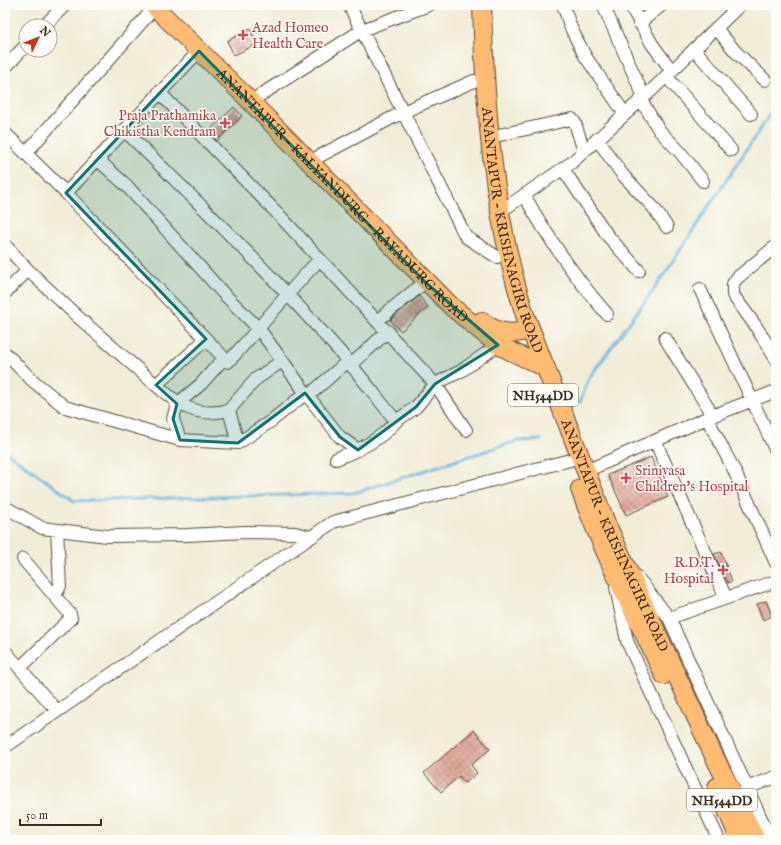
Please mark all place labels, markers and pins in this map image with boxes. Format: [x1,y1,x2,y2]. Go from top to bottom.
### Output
place label: Azad Homeo Health Care [251,19,329,53]
marker: Azad Homeo Health Care [237,29,249,41]
place label: Praja Prathamika Chikistha Kendram [104,107,217,141]
marker: Praja Prathamika Chikistha Kendram [219,117,231,129]
place label: Srinivasa Children's Hospital [635,462,749,496]
marker: Srinivasa Children's Hospital [620,472,632,484]
place label: R.D.T. Hospital [664,554,714,588]
marker: R.D.T. Hospital [717,564,729,576]

